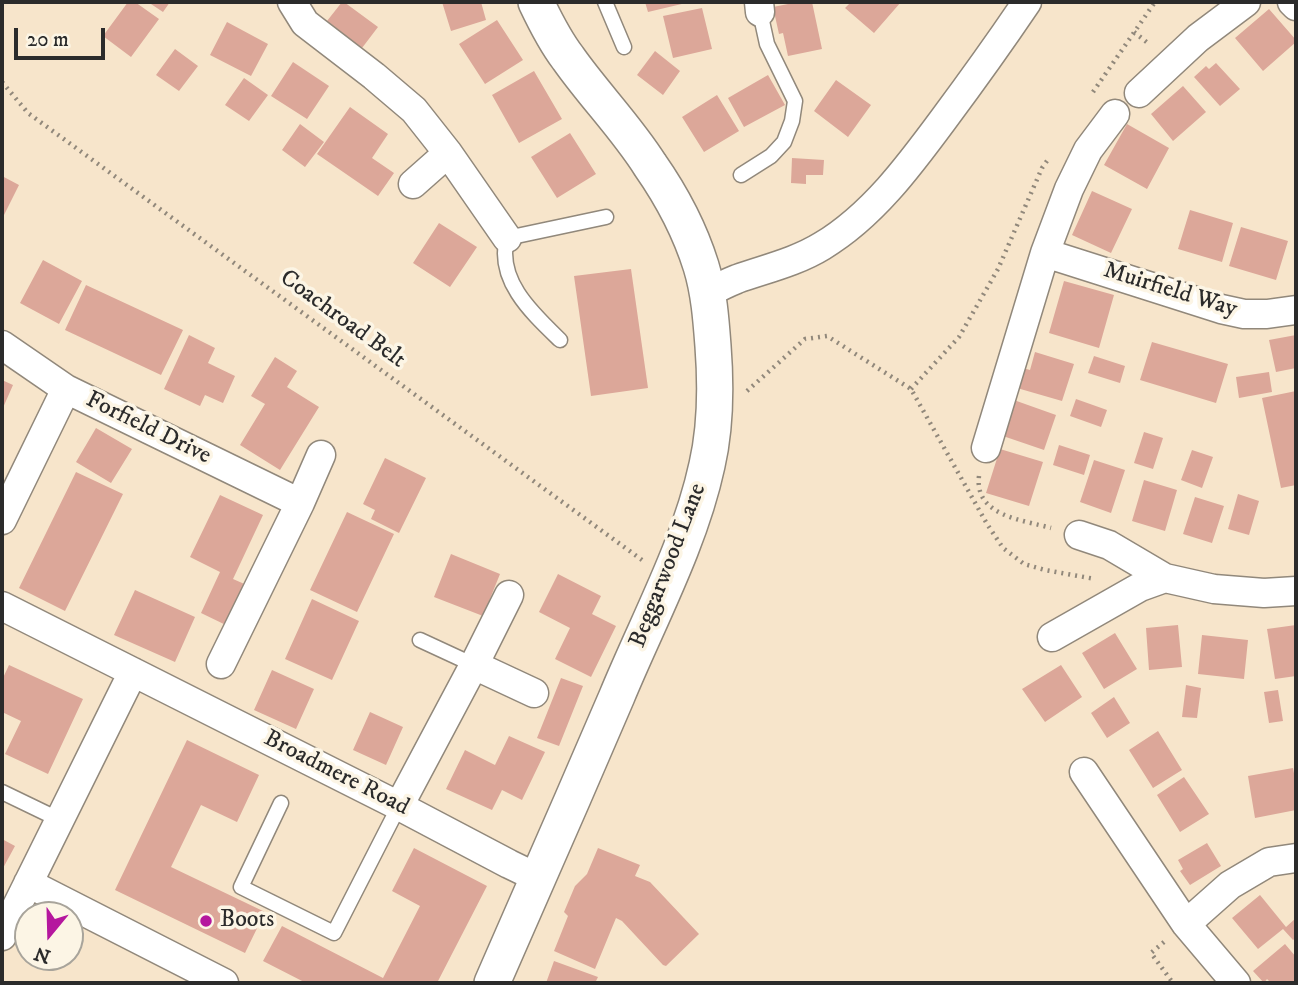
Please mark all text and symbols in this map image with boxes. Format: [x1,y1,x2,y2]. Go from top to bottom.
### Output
scale bar [18,14,108,58]
text: 20 m [27,27,69,53]
street label: Muirfield Way [1100,257,1240,325]
street label: Coachroad Belt [273,265,411,375]
street label: Forfield Drive [81,386,215,472]
street label: Beggarwood Lane [624,480,714,652]
street label: Broadmere Road [258,725,414,823]
north arrow [14,901,84,971]
place label: Boots [220,907,274,935]
marker: Boots [198,913,214,929]
text: N [32,941,54,968]

